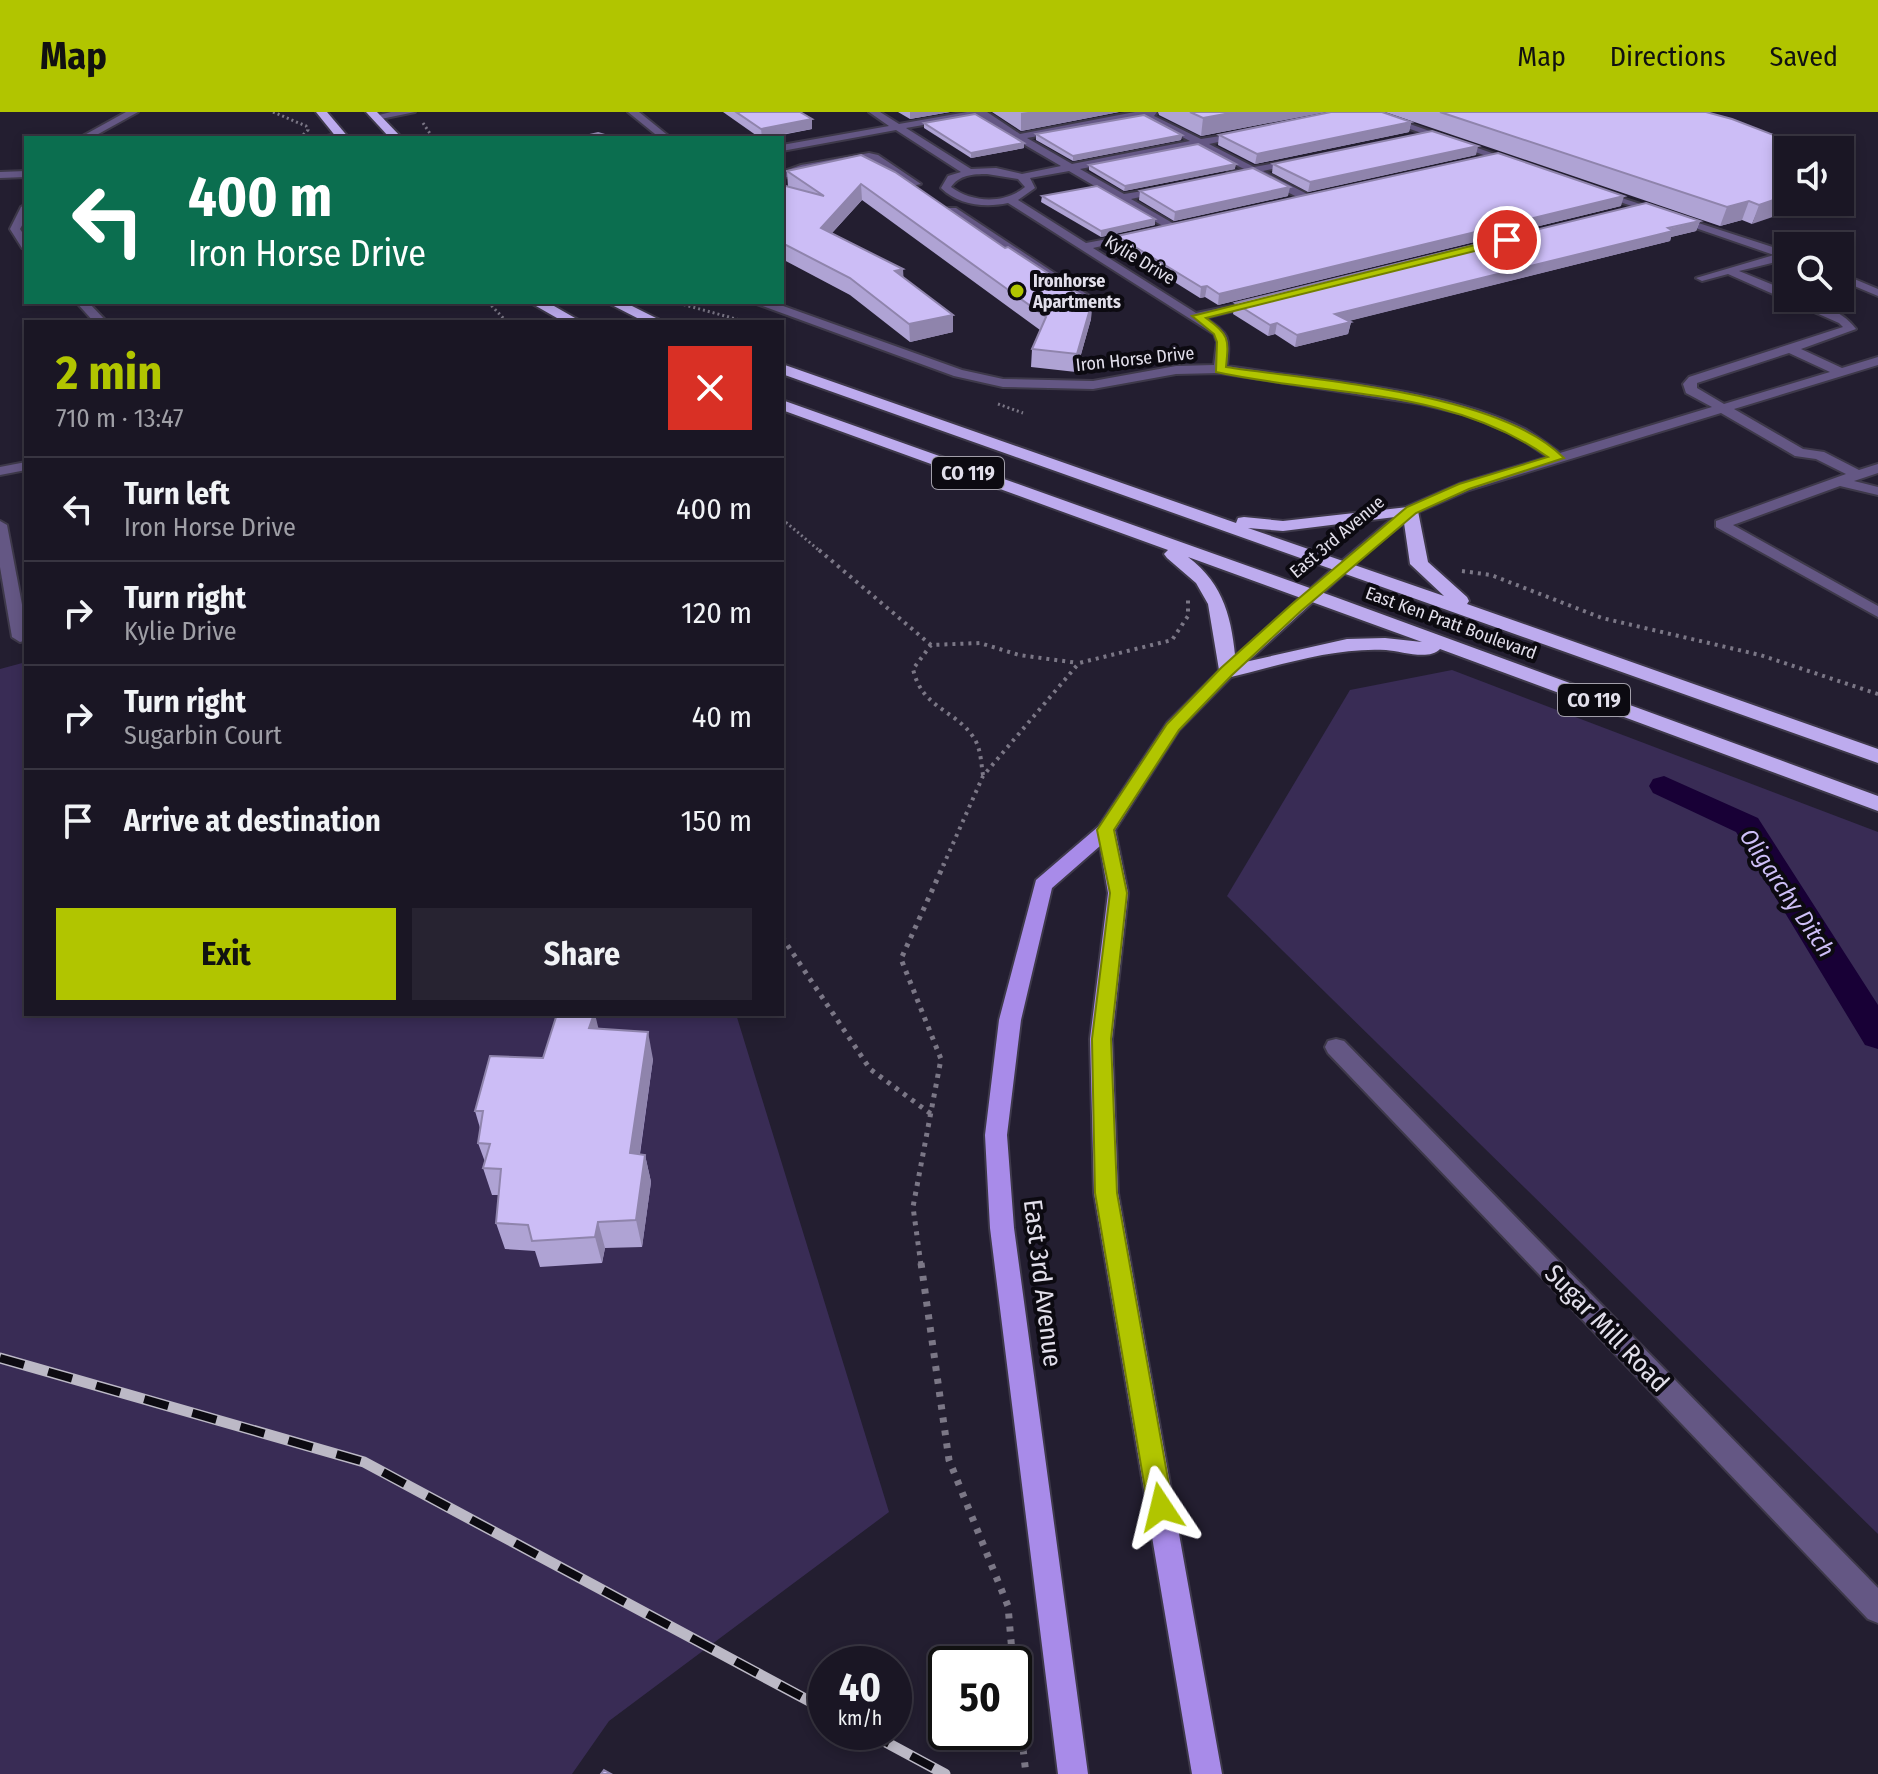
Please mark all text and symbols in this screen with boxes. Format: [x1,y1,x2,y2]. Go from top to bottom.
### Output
text: Map [40,33,107,79]
text: Map [1517,40,1566,73]
text: Directions [1610,40,1726,73]
text: Saved [1770,40,1838,73]
map controls [1774,136,1854,312]
button: sound [1774,136,1854,216]
text: 400 m [188,164,332,231]
icon: left [56,168,160,272]
pin [1473,206,1541,274]
icon: arrive [1485,218,1529,262]
street label: Kylie Drive [1101,231,1179,290]
text: Iron Horse Drive [188,232,426,276]
button: search [1774,232,1854,312]
place label: Ironhorse Apartments [1032,270,1121,313]
marker: Ironhorse Apartments [1008,282,1026,300]
street label: Iron Horse Drive [1075,342,1195,376]
text: 2 min [56,344,162,402]
button: close [668,346,752,430]
text: 710 m · 13:47 [56,403,184,434]
road number: CO 119 [932,457,1004,489]
text: Turn left [124,476,230,512]
icon: left [56,487,100,531]
text: 400 m [676,491,752,527]
street label: East 3rd Avenue [1285,491,1389,583]
text: Iron Horse Drive [124,512,296,543]
text: Turn right [124,580,246,616]
street label: East Ken Pratt Boulevard [1362,582,1540,664]
icon: right [56,591,100,635]
text: 120 m [681,595,752,631]
text: Kylie Drive [124,616,237,647]
text: Turn right [124,684,246,720]
road number: CO 119 [1558,684,1630,716]
icon: right [56,695,100,739]
text: 40 m [692,699,752,735]
text: Sugarbin Court [124,720,282,751]
icon: arrive [56,799,100,843]
text: Arrive at destination [124,803,381,839]
text: 150 m [681,803,752,839]
water label: Oligarchy Ditch [1734,823,1840,963]
button: Exit [56,908,396,1000]
button: Share [412,908,752,1000]
street label: East 3rd Avenue [1017,1198,1068,1369]
street label: Sugar Mill Road [1538,1258,1675,1398]
position arrow [1119,1465,1203,1549]
speed limit sign: 50 [928,1646,1032,1750]
text: 40 [839,1664,881,1712]
text: km/h [838,1706,882,1730]

